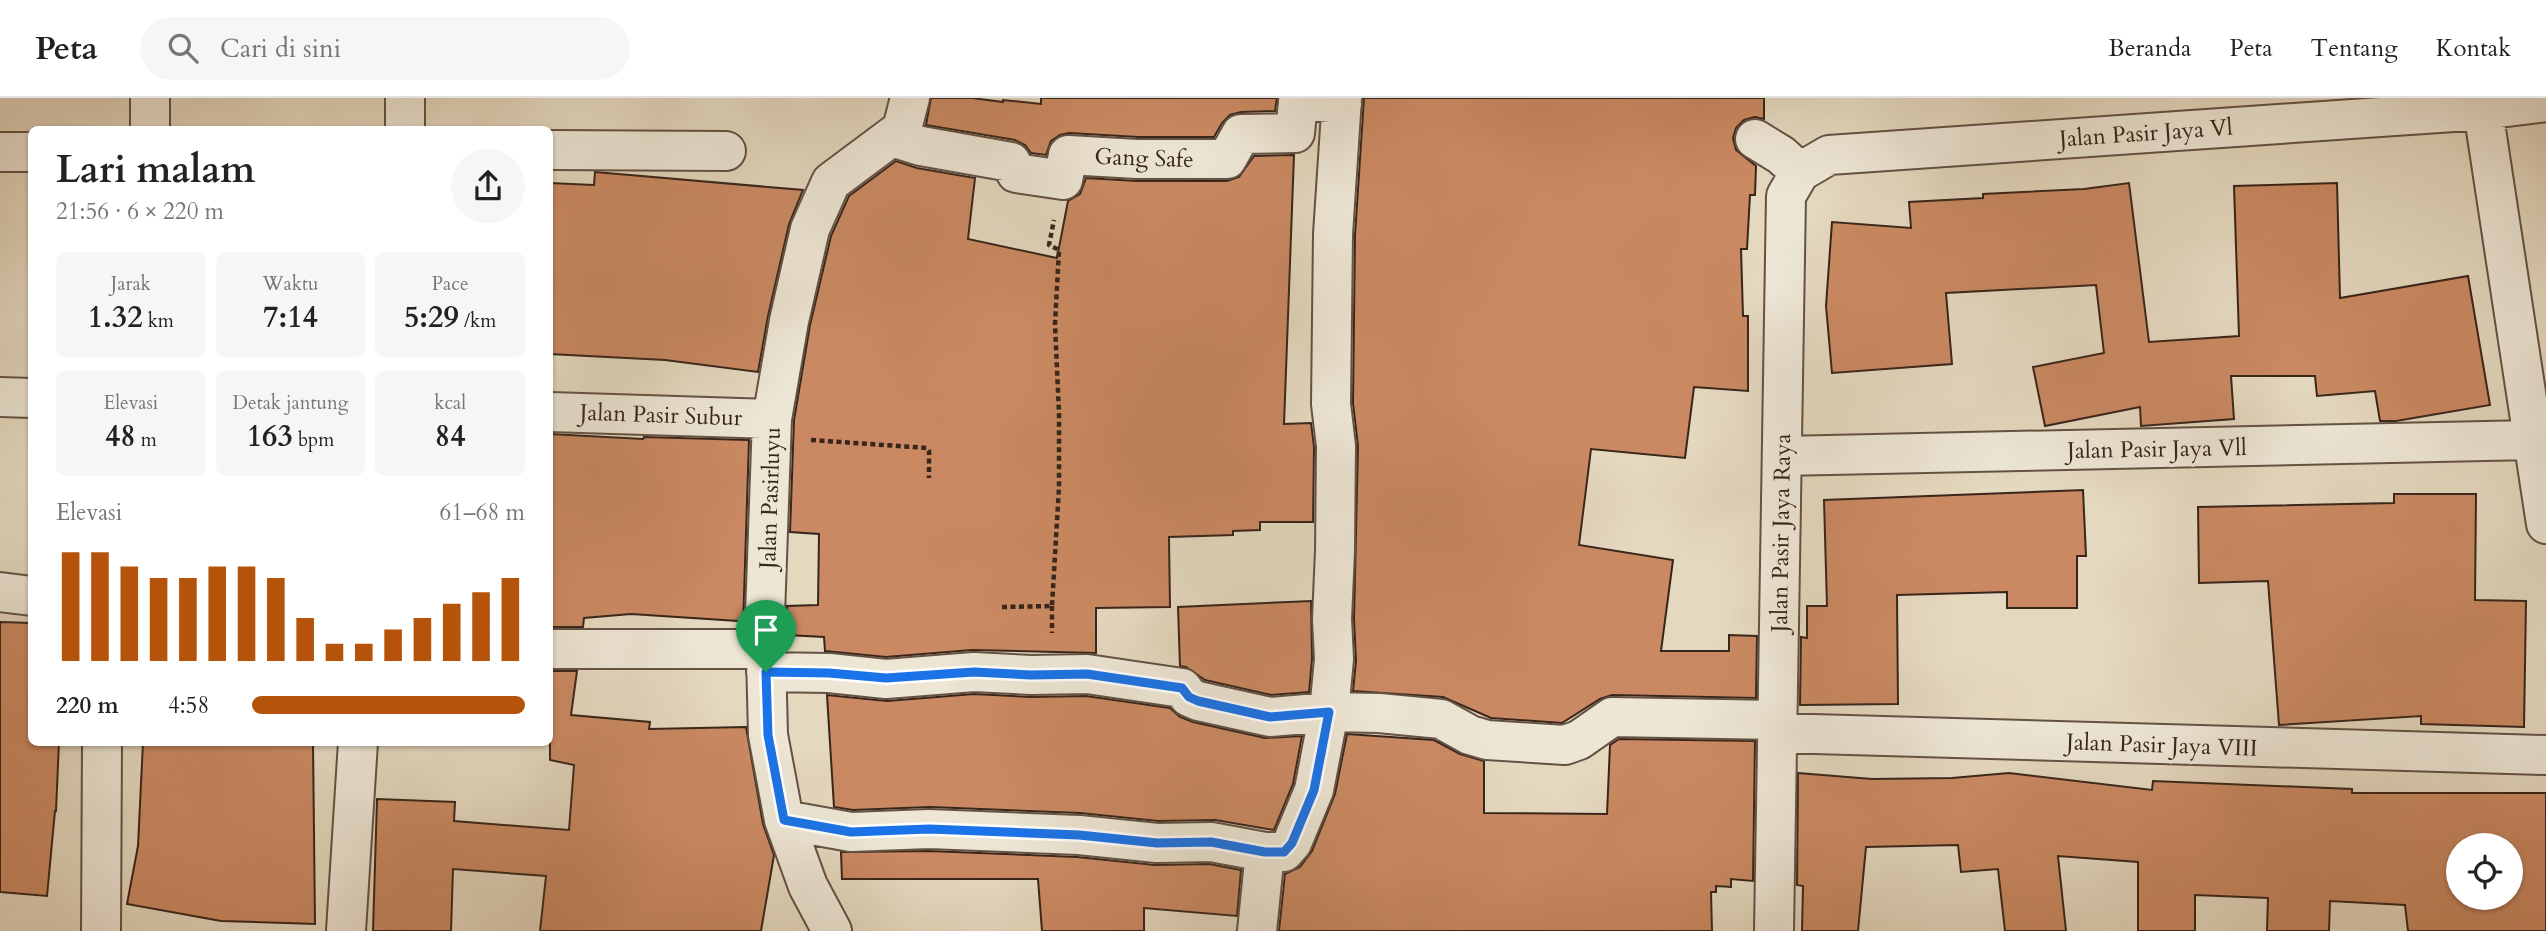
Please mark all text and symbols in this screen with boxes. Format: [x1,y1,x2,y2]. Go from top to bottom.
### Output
search box [140,17,630,80]
text: Peta [35,26,98,71]
icon: search [164,29,202,67]
text: Cari di sini [220,31,341,66]
text: Beranda [2108,32,2191,65]
text: Peta [2229,32,2273,65]
text: Tentang [2311,32,2398,65]
text: Kontak [2436,32,2511,65]
street label: Jalan Pasir Jaya Vl [2055,111,2234,155]
street label: Gang Safe [1094,141,1194,175]
text: Lari malam [56,144,255,196]
button: share [451,149,525,223]
text: 21:56 · 6 × 220 m [56,196,224,227]
text: Jarak [111,271,151,297]
text: Waktu [263,271,318,297]
text: Pace [432,271,469,297]
text: 1.32 [88,297,143,338]
text: 7:14 [263,297,318,338]
text: 5:29 [404,297,459,338]
text: km [143,308,174,334]
text: /km [459,308,496,334]
text: Elevasi [103,390,158,416]
text: Detak jantung [233,390,348,416]
text: kcal [434,390,466,416]
street label: Jalan Pasir Subur [576,397,743,433]
text: 48 [105,416,136,457]
text: 163 [247,416,293,457]
text: 84 [435,416,466,457]
street label: Jalan Pasirluyu [752,426,788,573]
text: m [136,427,157,453]
text: bpm [293,427,334,453]
street label: Jalan Pasir Jaya Vll [2064,432,2247,466]
street label: Jalan Pasir Jaya Raya [1764,433,1798,636]
text: Elevasi [56,497,122,528]
text: 61–68 m [440,497,525,528]
pin [736,600,796,672]
icon: arrive [747,611,785,649]
text: 220 m [56,690,119,721]
text: 4:58 [168,690,209,721]
street label: Jalan Pasir Jaya VIII [2063,726,2258,764]
map controls [2446,833,2523,910]
button: locate [2446,833,2523,910]

